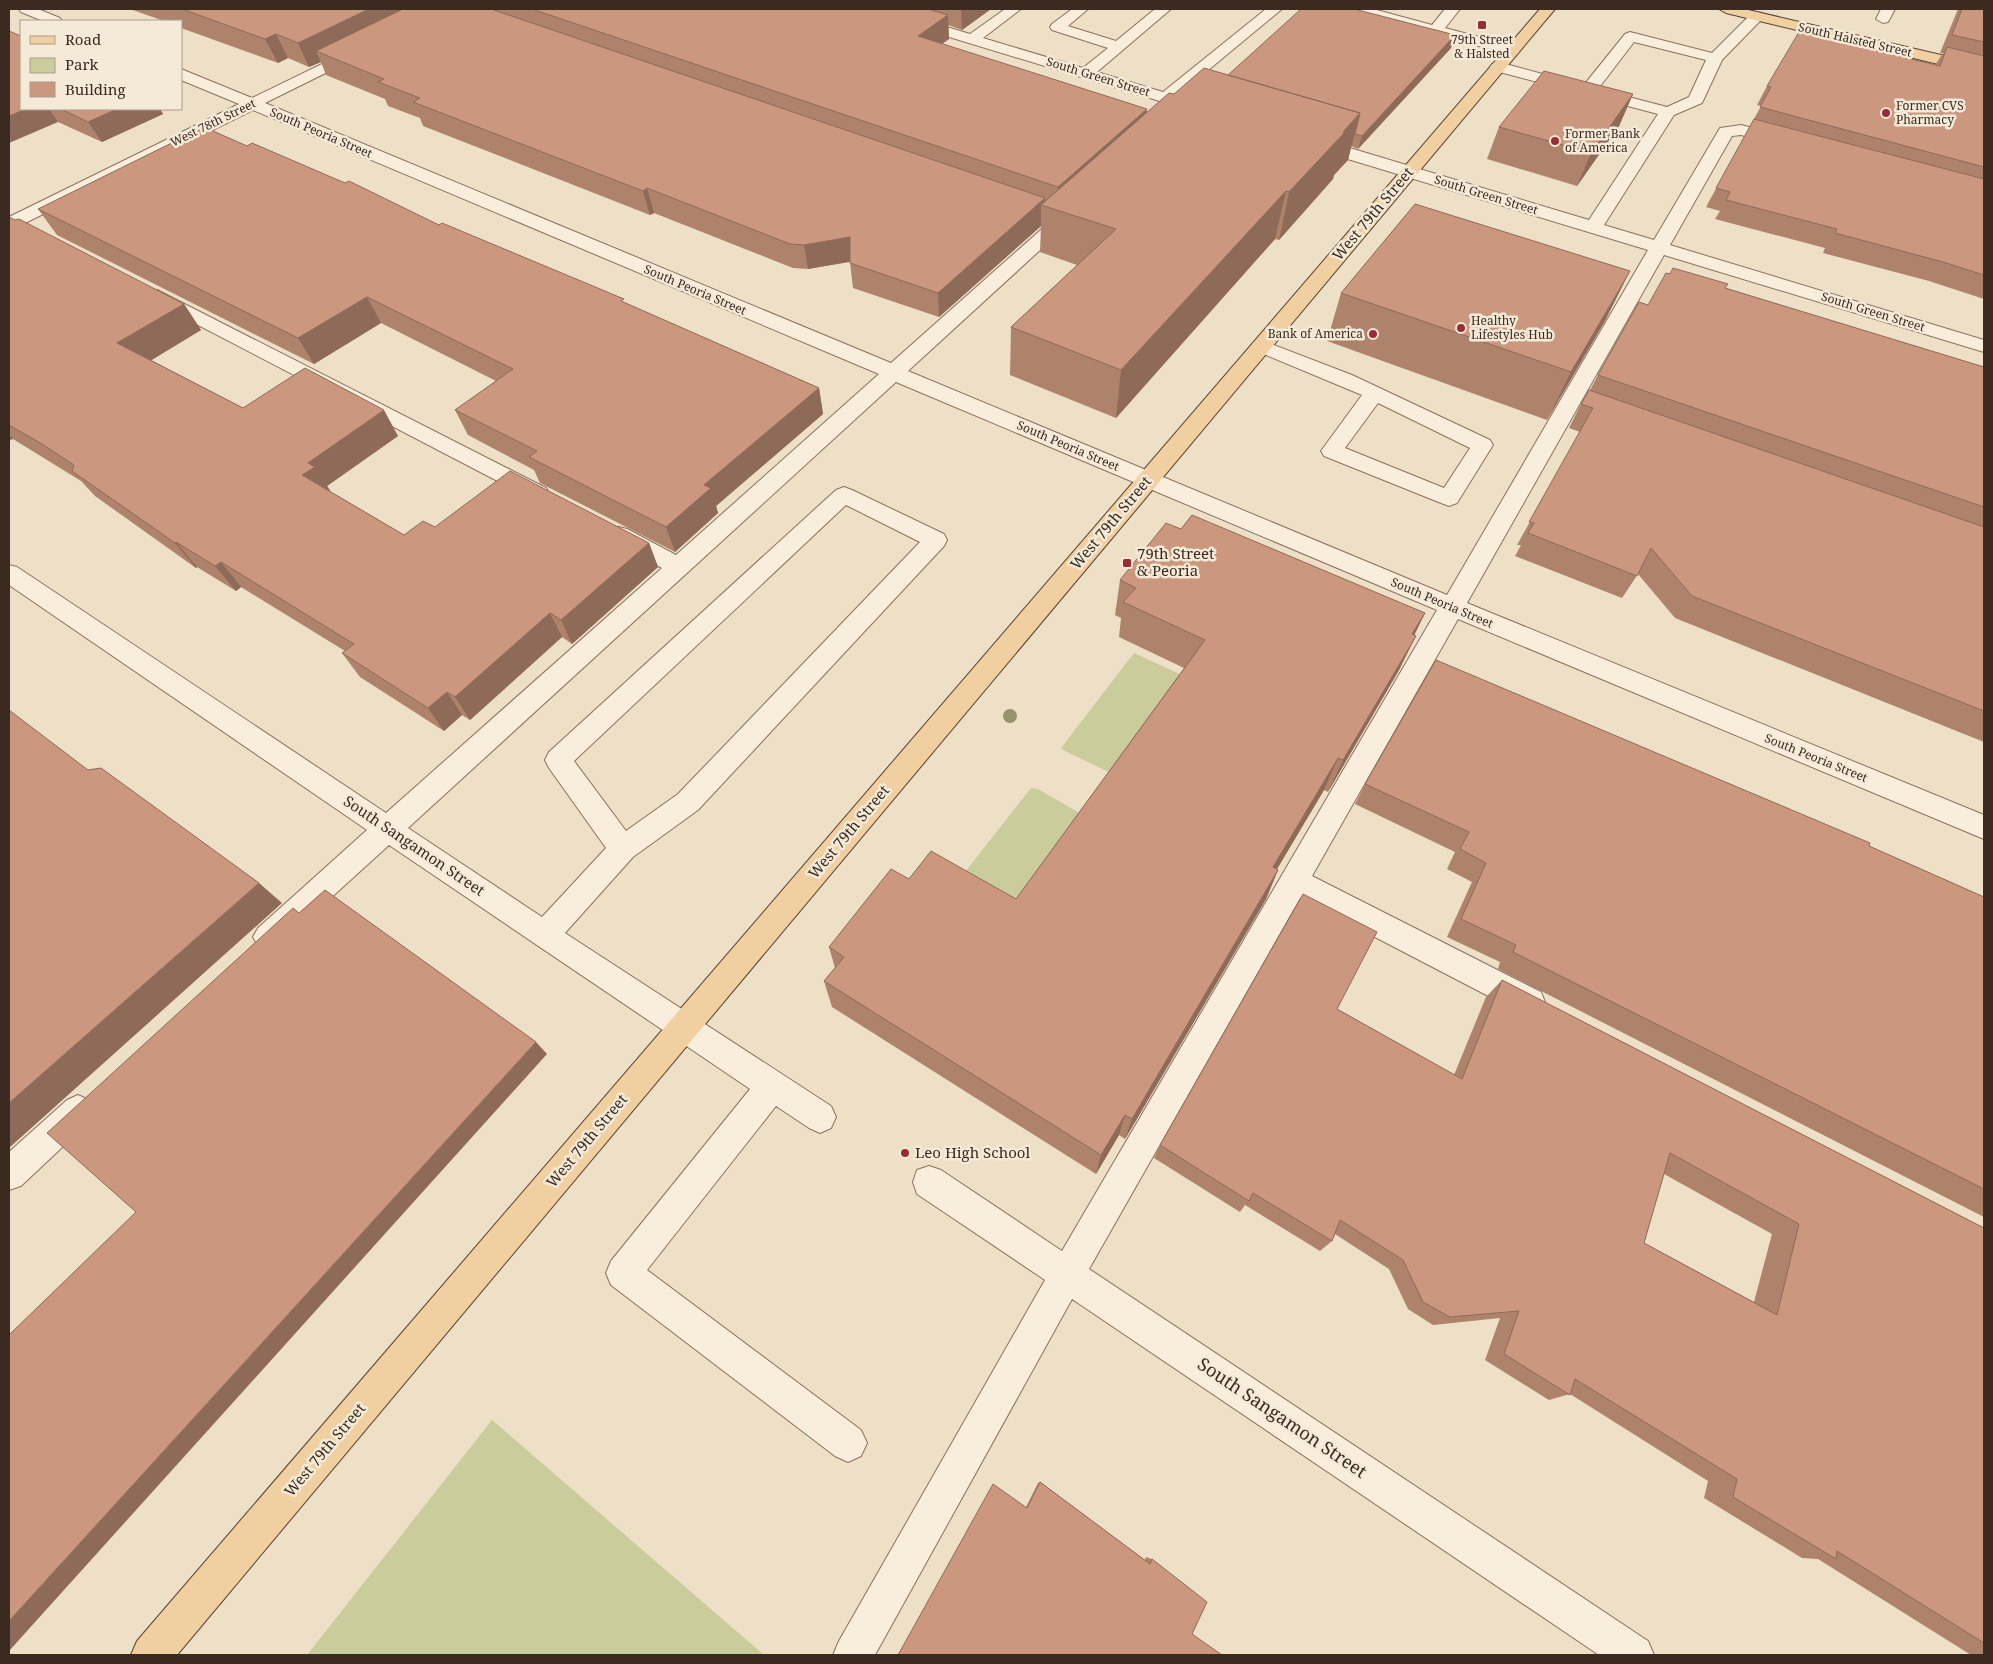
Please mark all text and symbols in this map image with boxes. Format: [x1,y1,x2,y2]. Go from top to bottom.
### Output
street label: South Halsted Street [1797,18,1914,61]
marker: 79th Street & Halsted [1476,19,1488,31]
legend [20,20,182,110]
text: Road [65,29,101,49]
place label: 79th Street & Halsted [1451,31,1513,62]
street label: South Green Street [1044,53,1152,100]
text: Park [65,54,99,74]
text: Building [65,79,126,99]
street label: West 78th Street [167,95,258,151]
place label: Former CVS Pharmacy [1896,97,1964,128]
street label: South Peoria Street [267,103,375,162]
marker: Former CVS Pharmacy [1880,107,1892,119]
place label: Former Bank of America [1565,125,1641,156]
marker: Former Bank of America [1549,135,1561,147]
street label: West 79th Street [1327,162,1417,264]
street label: South Green Street [1432,171,1540,218]
street label: South Peoria Street [641,260,749,319]
street label: South Green Street [1819,288,1927,335]
place label: Healthy Lifestyles Hub [1471,312,1553,343]
marker: Healthy Lifestyles Hub [1455,322,1467,334]
place label: Bank of America [1268,325,1363,342]
marker: Bank of America [1367,328,1379,340]
street label: South Peoria Street [1014,416,1122,475]
street label: West 79th Street [1065,471,1155,573]
place label: 79th Street & Peoria [1137,543,1214,580]
marker: 79th Street & Peoria [1121,557,1133,569]
street label: South Peoria Street [1388,573,1496,632]
street label: South Peoria Street [1762,729,1870,786]
street label: West 79th Street [803,780,893,882]
street label: South Sangamon Street [340,790,489,900]
street label: West 79th Street [541,1089,631,1191]
place label: Leo High School [915,1142,1030,1162]
marker: Leo High School [899,1147,911,1159]
street label: South Sangamon Street [1193,1351,1372,1483]
street label: West 79th Street [279,1398,369,1500]

